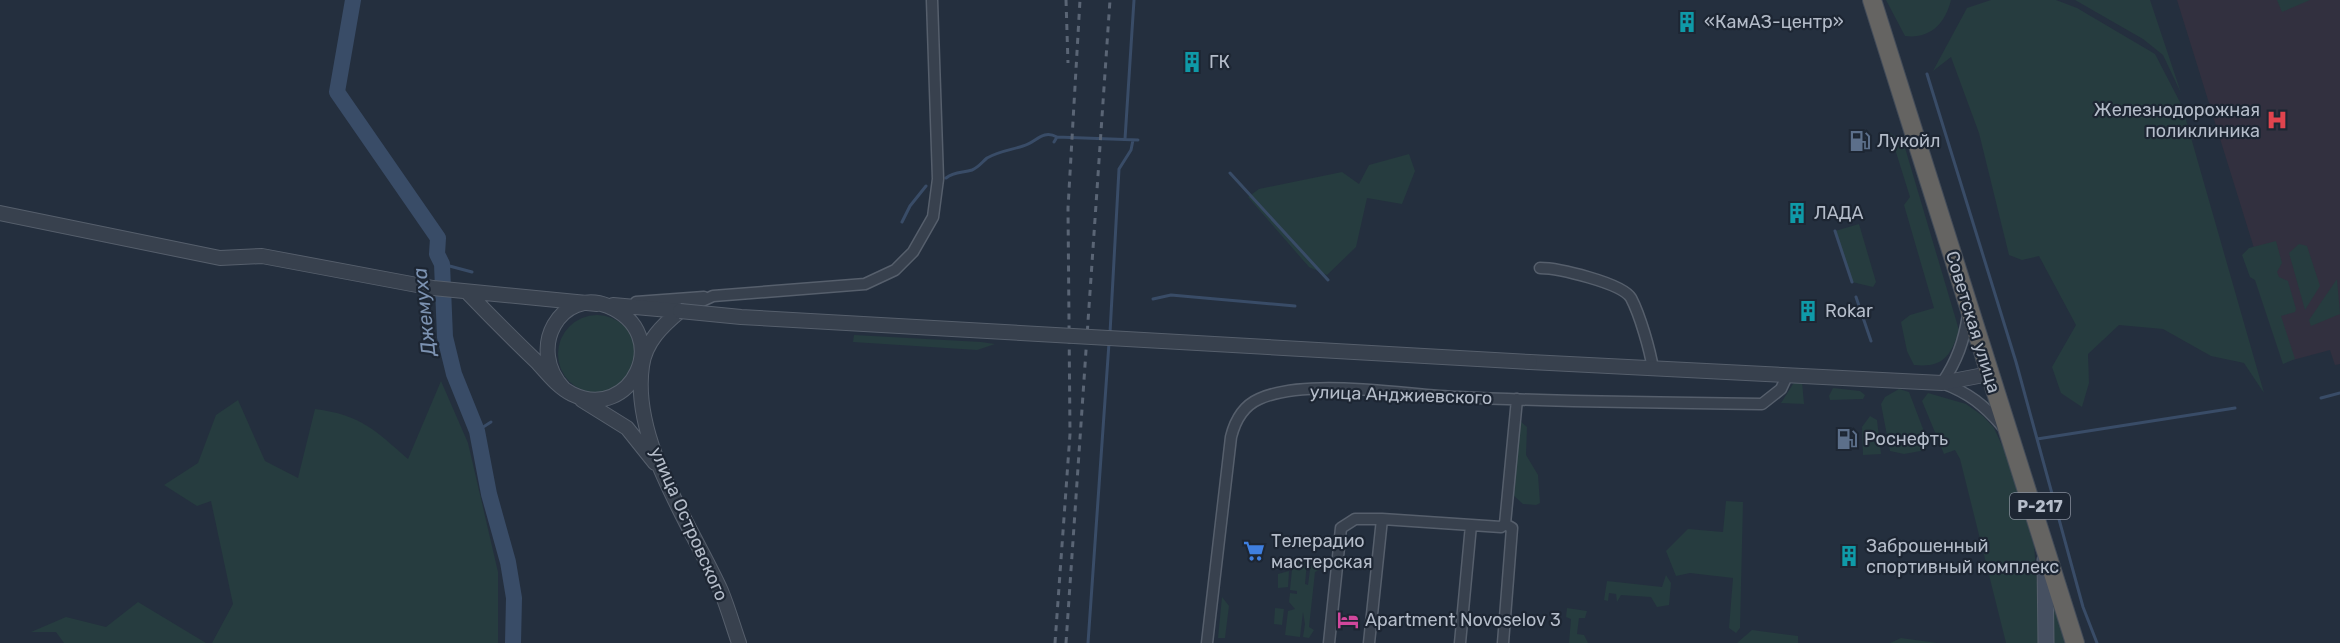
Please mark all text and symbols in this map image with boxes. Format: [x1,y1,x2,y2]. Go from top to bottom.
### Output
building icon: «КамАЗ-центр» [1675,10,1699,34]
place label: «КамАЗ-центр» [1704,11,1844,33]
building icon: ГК [1180,50,1204,74]
place label: ГК [1209,51,1230,73]
place label: Железнодорожная поликлиника [2094,99,2260,142]
hospital icon: Железнодорожная поликлиника [2265,108,2289,132]
fuel station icon: Лукойл [1848,129,1872,153]
place label: Лукойл [1877,130,1941,152]
building icon: ЛАДА [1785,201,1809,225]
place label: ЛАДА [1814,202,1864,224]
street label: Советская улица [1941,248,2005,396]
water label: Джемуха [407,266,441,359]
building icon: Rokar [1796,299,1820,323]
place label: Rokar [1825,300,1873,322]
street label: улица Анджиевского [1309,381,1493,409]
fuel station icon: Роснефть [1835,427,1859,451]
place label: Роснефть [1864,428,1948,450]
street label: улица Островского [645,444,733,604]
road number: Р-217 [2010,493,2070,519]
place label: Телерадио мастерская [1271,530,1373,573]
place label: Заброшенный спортивный комплекс [1866,535,2059,578]
supermarket icon: Телерадио мастерская [1242,539,1266,563]
building icon: Заброшенный спортивный комплекс [1837,544,1861,568]
hotel icon: Apartment Novoselov 3 [1336,608,1360,632]
place label: Apartment Novoselov 3 [1365,609,1561,631]

